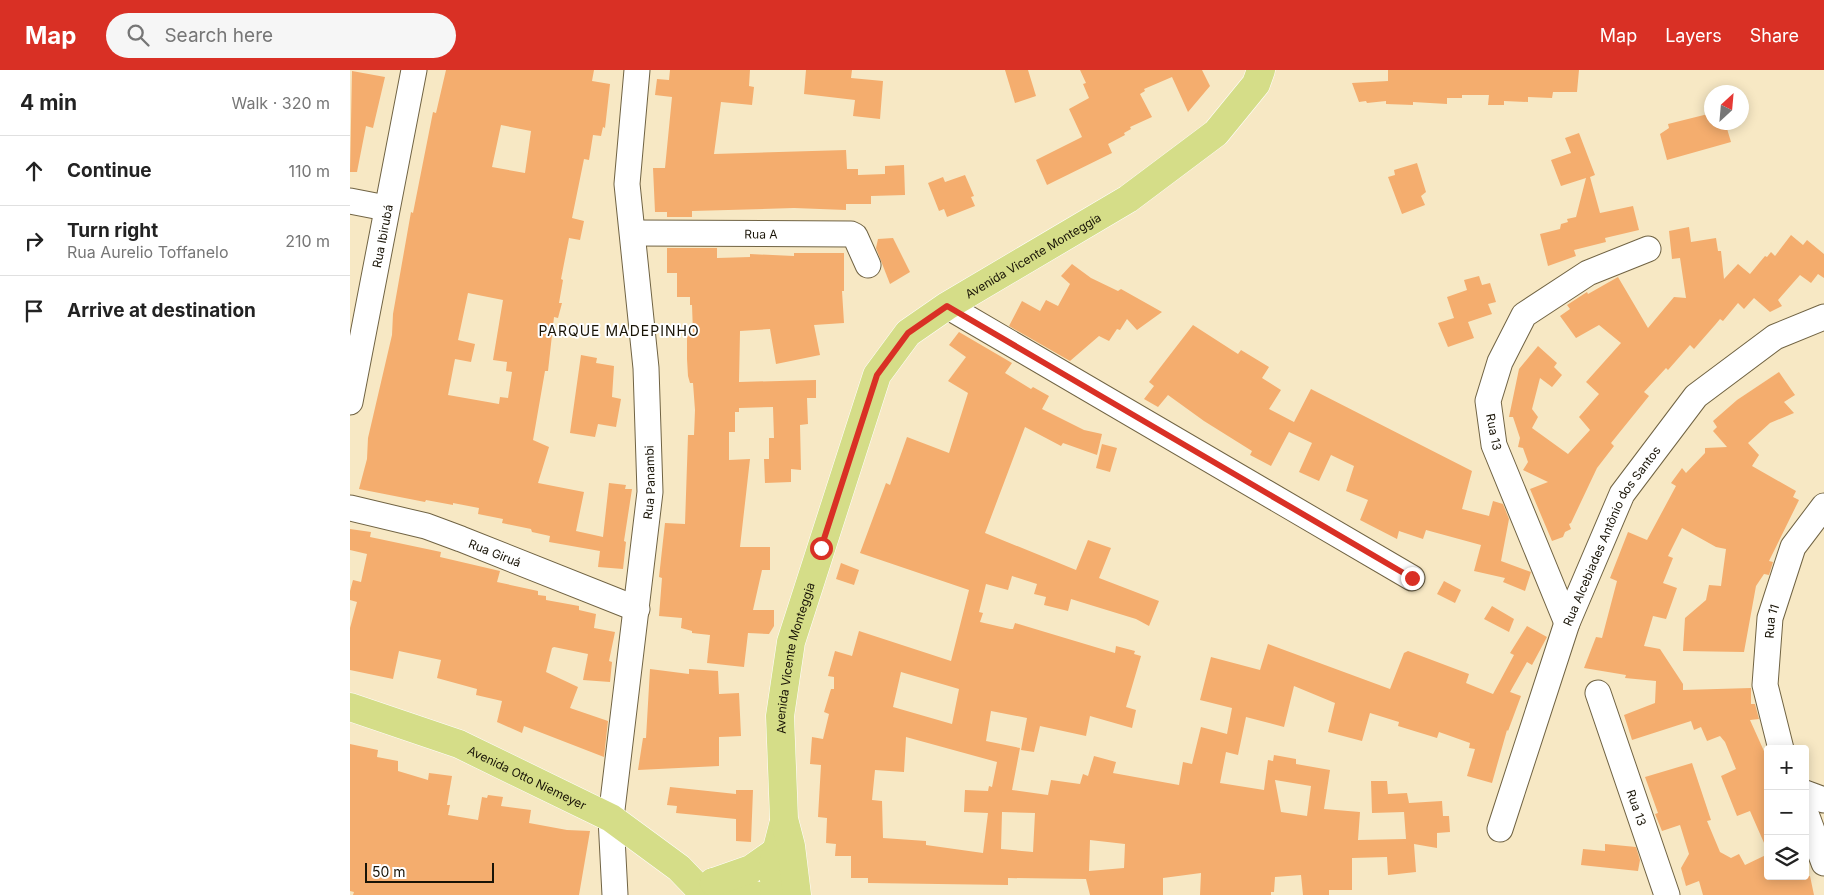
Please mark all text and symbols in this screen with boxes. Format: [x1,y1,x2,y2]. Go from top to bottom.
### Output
search box [106,13,456,58]
text: Map [25,21,76,50]
icon: search [124,21,152,49]
text: Search here [164,24,273,47]
text: Map [1600,25,1637,46]
text: Layers [1665,25,1722,46]
text: Share [1750,25,1799,46]
north arrow [1704,85,1749,130]
text: 4 min [20,90,77,115]
text: Walk · 320 m [232,93,330,113]
icon: ahead [20,157,48,185]
text: Continue [67,159,152,182]
text: 110 m [288,161,330,181]
street label: Rua Ibirubá [369,203,395,269]
street label: Avenida Vicente Monteggia [962,209,1103,301]
text: Turn right [67,219,158,242]
street label: Rua A [744,226,778,241]
icon: right [20,227,48,255]
text: 210 m [285,231,330,251]
text: Rua Aurelio Toffanelo [67,242,229,262]
icon: arrive [20,297,48,325]
text: Arrive at destination [67,299,256,322]
district label: PARQUE MADEPINHO [538,322,700,339]
street label: Rua 13 [1483,412,1505,452]
street label: Rua Alcebiades Antônio dos Santos [1559,443,1663,628]
street label: Rua Panambi [639,445,658,520]
street label: Rua Giruá [467,535,523,570]
route start [810,537,833,560]
route end [1401,567,1424,590]
street label: Avenida Vicente Monteggia [772,580,817,734]
street label: Rua 11 [1761,602,1782,639]
street label: Avenida Otto Niemeyer [466,742,589,813]
map controls [1764,745,1809,880]
button: + [1764,745,1809,790]
street label: Rua 13 [1624,787,1650,828]
button: − [1764,790,1809,835]
button: layers [1764,835,1809,880]
scale bar [365,860,494,883]
text: 50 m [372,863,406,880]

